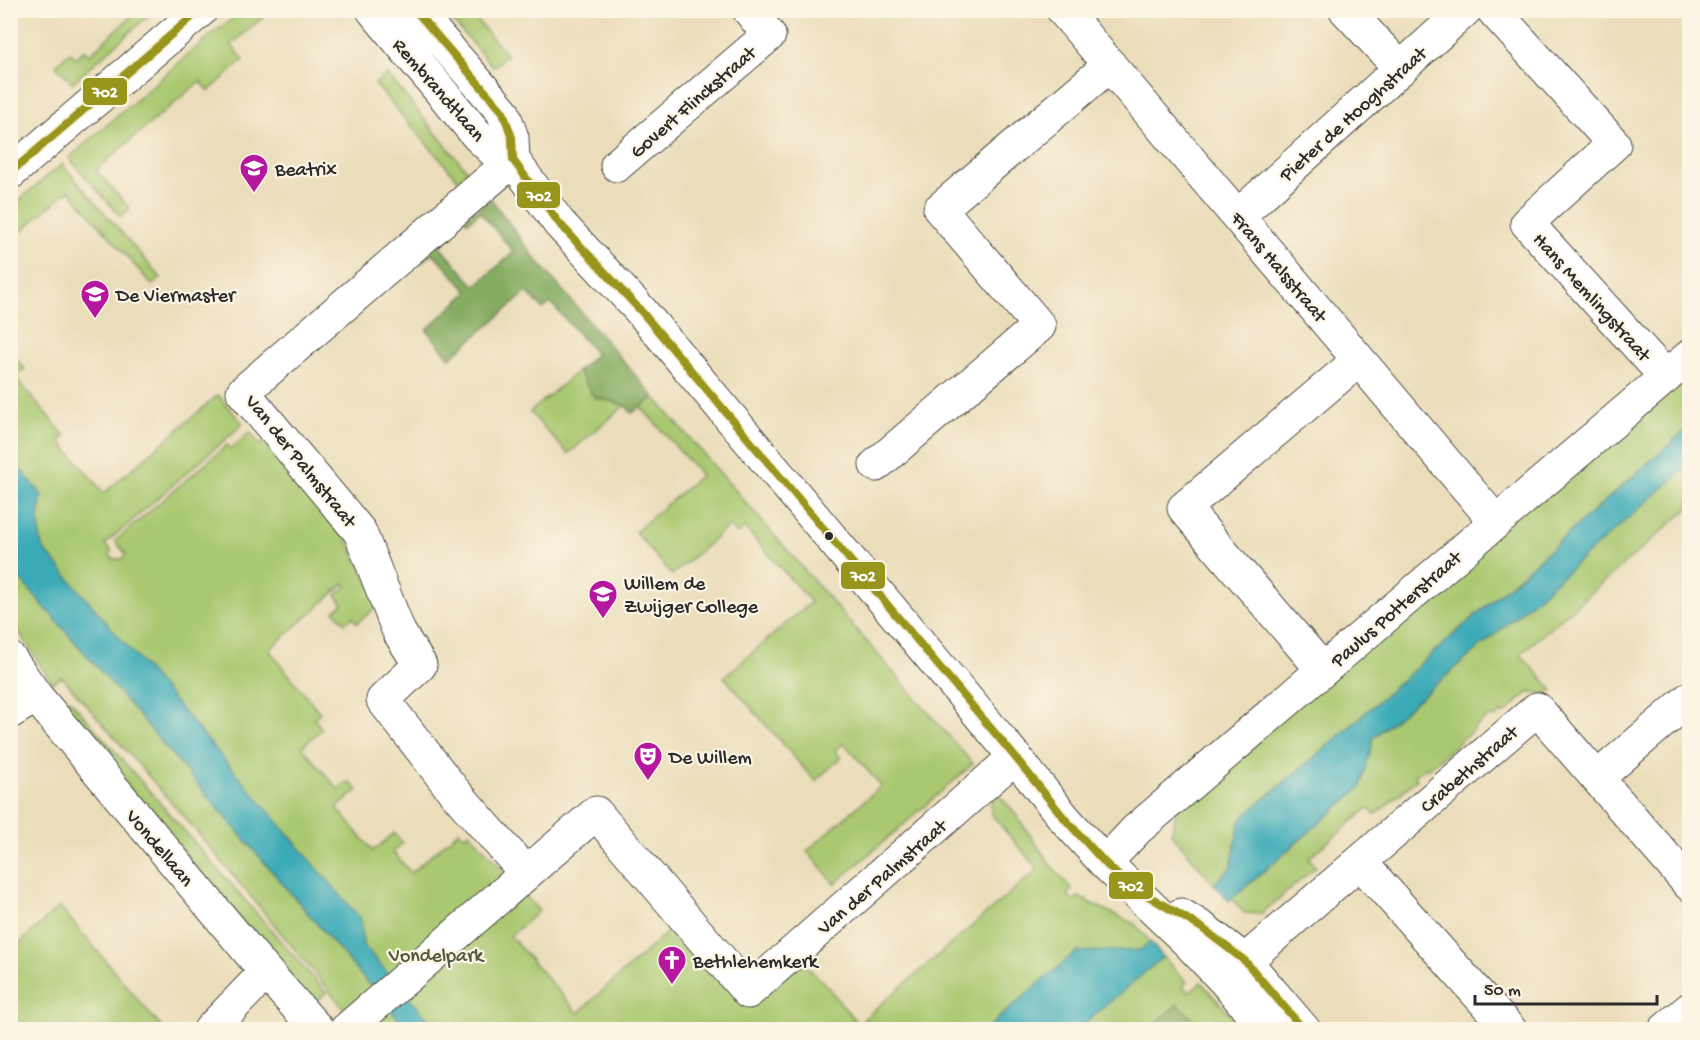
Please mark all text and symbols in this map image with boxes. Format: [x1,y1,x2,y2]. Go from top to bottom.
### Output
street label: Rembrandtlaan [386,35,489,148]
street label: Govert Flinckstraat [627,42,763,165]
street label: Pieter de Hooghstraat [1275,42,1434,188]
line badge: 702 [82,77,128,106]
text: 702 [91,85,118,104]
school or university icon: Beatrix [238,152,270,194]
place label: Beatrix [274,160,337,183]
line badge: 702 [516,181,561,209]
text: 702 [525,189,552,208]
street label: Frans Halsstraat [1224,208,1331,330]
street label: Hans Memlingstraat [1527,229,1655,369]
school or university icon: De Viermaster [79,278,111,320]
place label: De Viermaster [114,286,237,309]
street label: Van der Palmstraat [238,390,361,535]
unlabelled marker [823,530,835,542]
street label: Paulus Potterstraat [1327,546,1469,674]
line badge: 702 [840,561,886,590]
text: 702 [849,569,876,588]
place label: Willem de Zwijger College [624,574,759,620]
school or university icon: Willem de Zwijger College [587,578,619,620]
street label: Crabethstraat [1417,721,1525,819]
theatre icon: De Willem [632,740,664,782]
place label: De Willem [667,748,752,771]
street label: Vondellaan [119,805,198,893]
street label: Van der Palmstraat [813,815,954,942]
line badge: 702 [1108,871,1154,900]
text: 702 [1117,879,1144,898]
church icon: Bethlehemkerk [656,944,688,986]
park label: Vondelpark [388,946,485,969]
place label: Bethlehemkerk [692,952,820,975]
scale bar [1475,968,1656,1006]
text: 50 m [1484,981,1521,1002]

